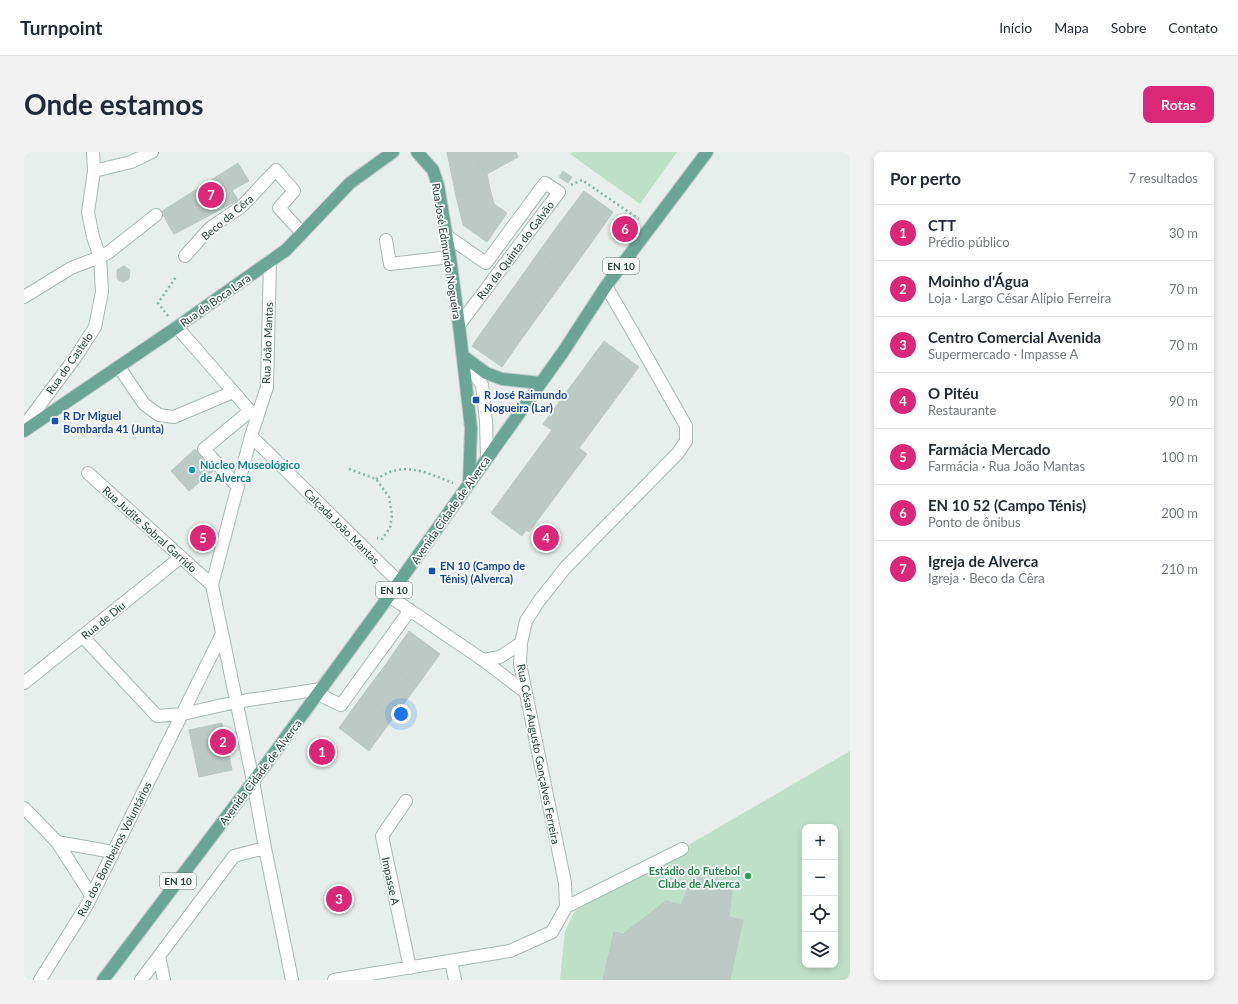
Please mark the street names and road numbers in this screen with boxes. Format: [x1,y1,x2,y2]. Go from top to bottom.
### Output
street label: Rua José Edmundo Nogueira [430,182,464,320]
street label: Beco da Cêra [198,191,256,243]
street label: Rua da Quinta do Galvão [474,198,556,302]
road number: EN 10 [603,258,639,274]
street label: Rua da Boca Lara [177,271,253,329]
street label: Rua João Mantas [259,302,275,384]
street label: Rua do Castelo [43,330,95,396]
street label: Avenida Cidade de Alverca [408,454,492,566]
street label: Rua Judite Sobral Garrido [100,483,200,575]
street label: Calçada João Mantas [302,486,383,567]
road number: EN 10 [376,582,412,598]
street label: Rua de Diu [78,598,128,642]
street label: Rua César Augusto Gonçalves Ferreira [515,663,563,845]
street label: Avenida Cidade de Alverca [216,717,304,827]
street label: Rua dos Bombeiros Voluntários [74,779,154,919]
street label: Impasse A [380,856,403,907]
road number: EN 10 [160,873,196,889]

